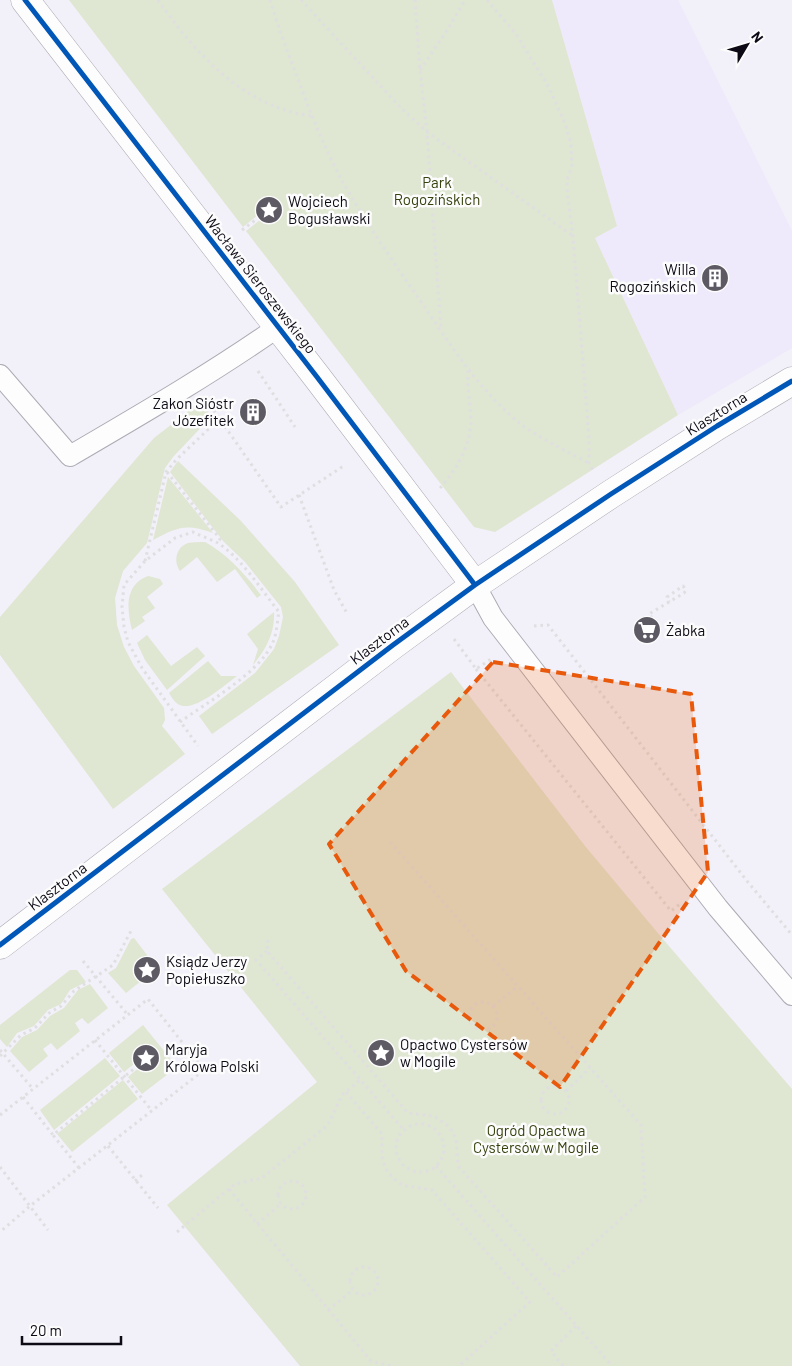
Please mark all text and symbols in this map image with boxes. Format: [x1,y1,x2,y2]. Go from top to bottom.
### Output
north arrow [722,20,772,70]
text: N [748,28,767,46]
park label: Park Rogozińskich [394,173,480,208]
place label: Wojciech Bogusławski [288,192,370,227]
place icon: Wojciech Bogusławski [254,195,284,225]
street label: Wacława Sieroszewskiego [201,211,321,357]
place label: Willa Rogozińskich [609,260,696,295]
building icon: Willa Rogozińskich [700,263,730,293]
street label: Klasztorna [682,387,750,439]
place label: Zakon Sióstr Józefitek [153,394,235,429]
building icon: Zakon Sióstr Józefitek [238,397,268,427]
street label: Klasztorna [346,612,412,668]
supermarket icon: Żabka [632,615,662,645]
place label: Żabka [666,621,705,639]
street label: Klasztorna [24,858,90,914]
place label: Ksiądz Jerzy Popiełuszko [166,952,247,987]
place icon: Ksiądz Jerzy Popiełuszko [132,955,162,985]
place label: Opactwo Cystersów w Mogile [400,1035,528,1070]
place icon: Opactwo Cystersów w Mogile [366,1038,396,1068]
place label: Maryja Królowa Polski [165,1040,259,1075]
place icon: Maryja Królowa Polski [131,1043,161,1073]
park label: Ogród Opactwa Cystersów w Mogile [473,1121,599,1156]
scale bar [22,1314,121,1346]
text: 20 m [30,1321,62,1339]

